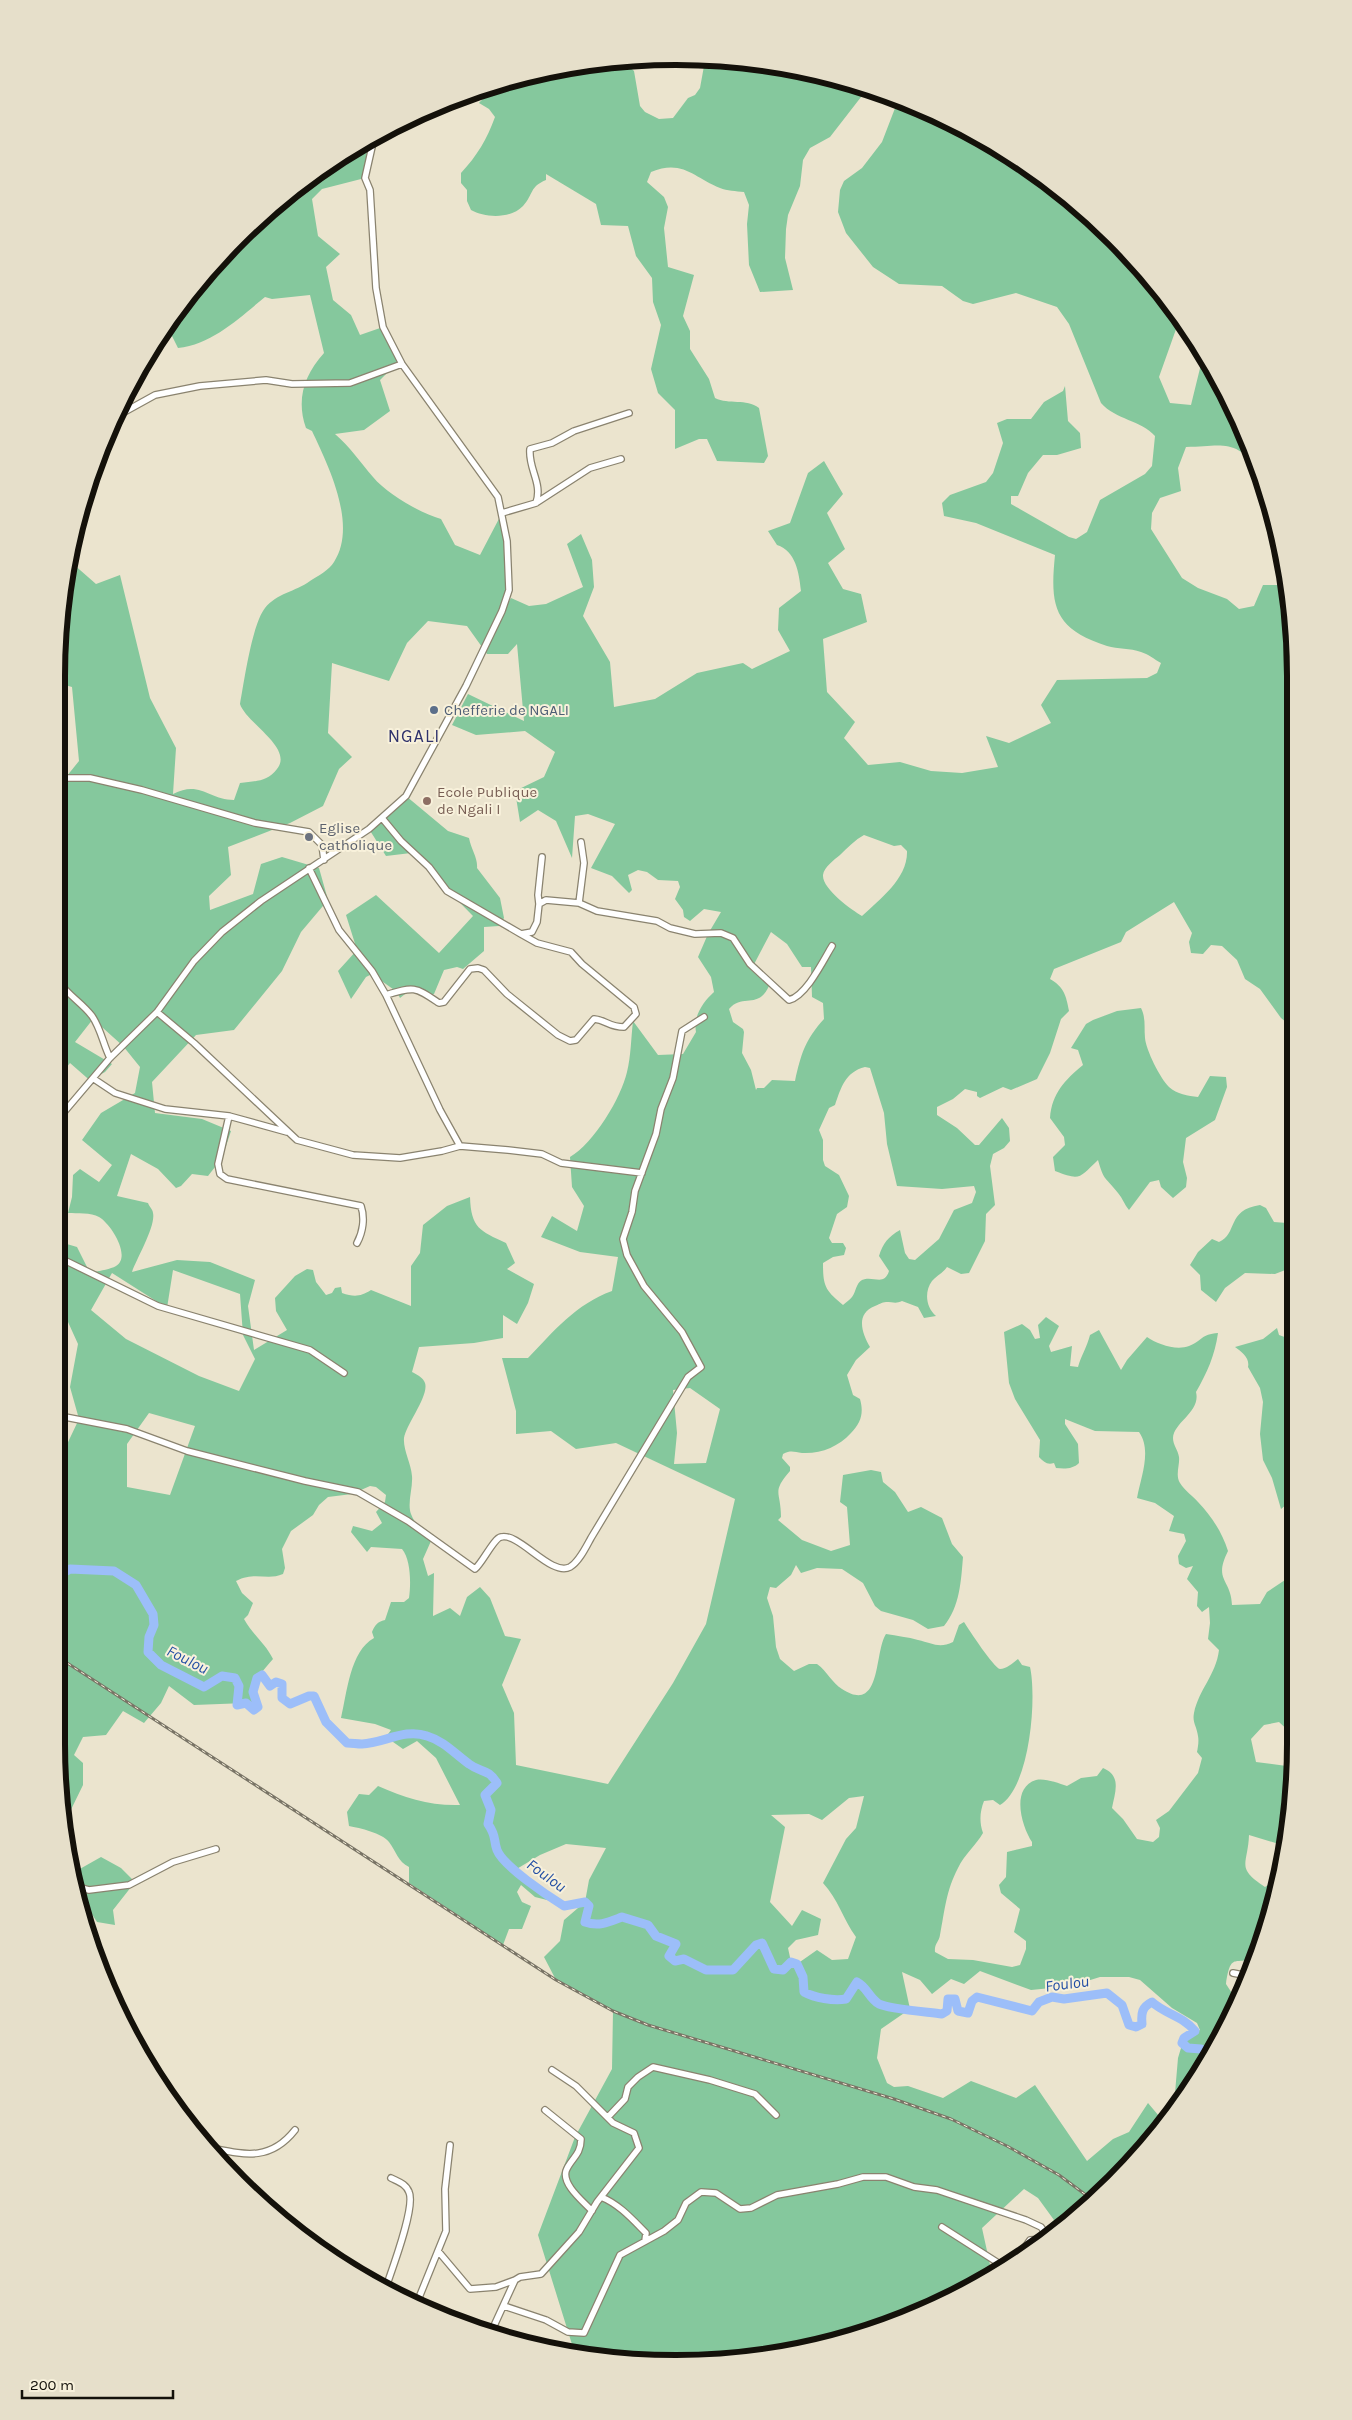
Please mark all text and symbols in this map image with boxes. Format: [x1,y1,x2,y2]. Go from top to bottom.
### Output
place label: Chefferie de NGALI [444,701,569,719]
marker: Chefferie de NGALI [428,704,440,716]
district label: NGALI [388,725,440,747]
place label: Ecole Publique de Ngali I [437,783,537,818]
marker: Ecole Publique de Ngali I [421,795,433,807]
place label: Eglise catholique [319,819,392,854]
marker: Eglise catholique [303,831,315,843]
water label: Foulou [164,1641,212,1678]
water label: Foulou [523,1855,570,1896]
water label: Foulou [1044,1971,1090,1996]
scale bar [22,2368,174,2400]
text: 200 m [30,2376,74,2394]

